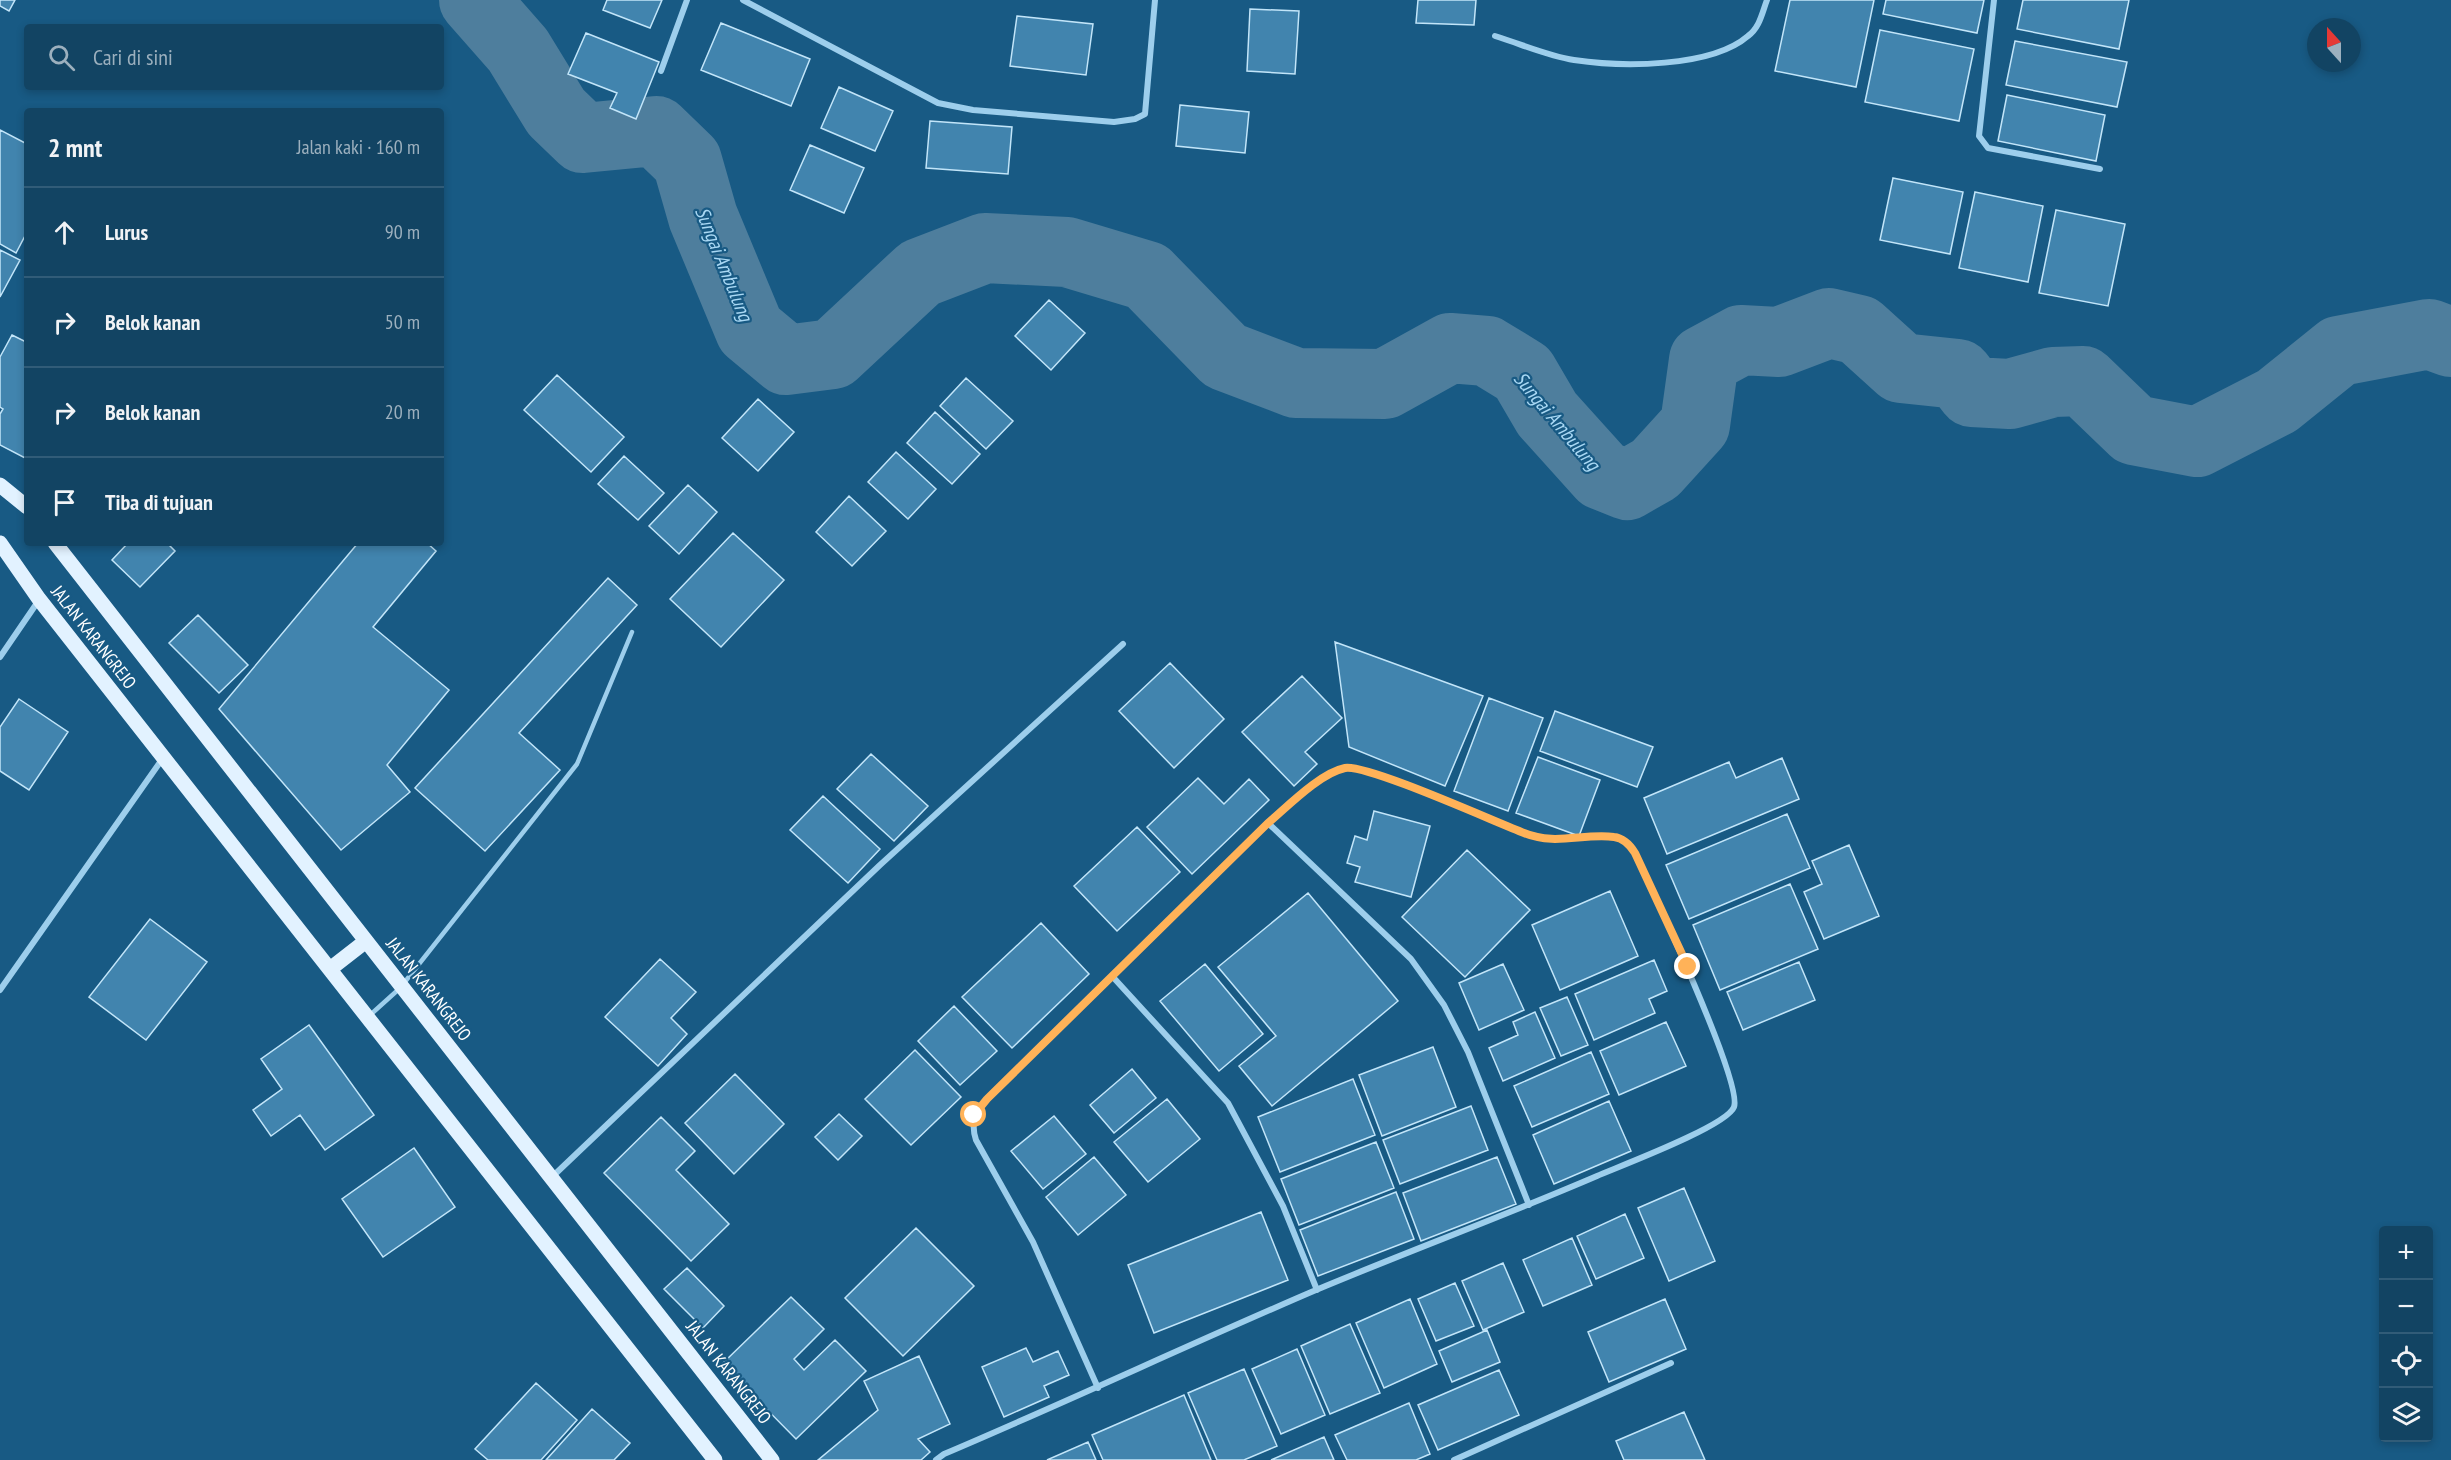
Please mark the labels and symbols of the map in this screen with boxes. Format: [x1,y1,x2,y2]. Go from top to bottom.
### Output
north arrow [2307,18,2361,72]
water label: Sungai Ambulung [689,203,759,326]
water label: Sungai Ambulung [1508,366,1607,477]
street label: JALAN KARANGREJO [46,580,142,694]
street label: JALAN KARANGREJO [381,932,477,1046]
route end [1674,953,1700,979]
route start [960,1101,986,1127]
street label: JALAN KARANGREJO [681,1315,777,1429]

